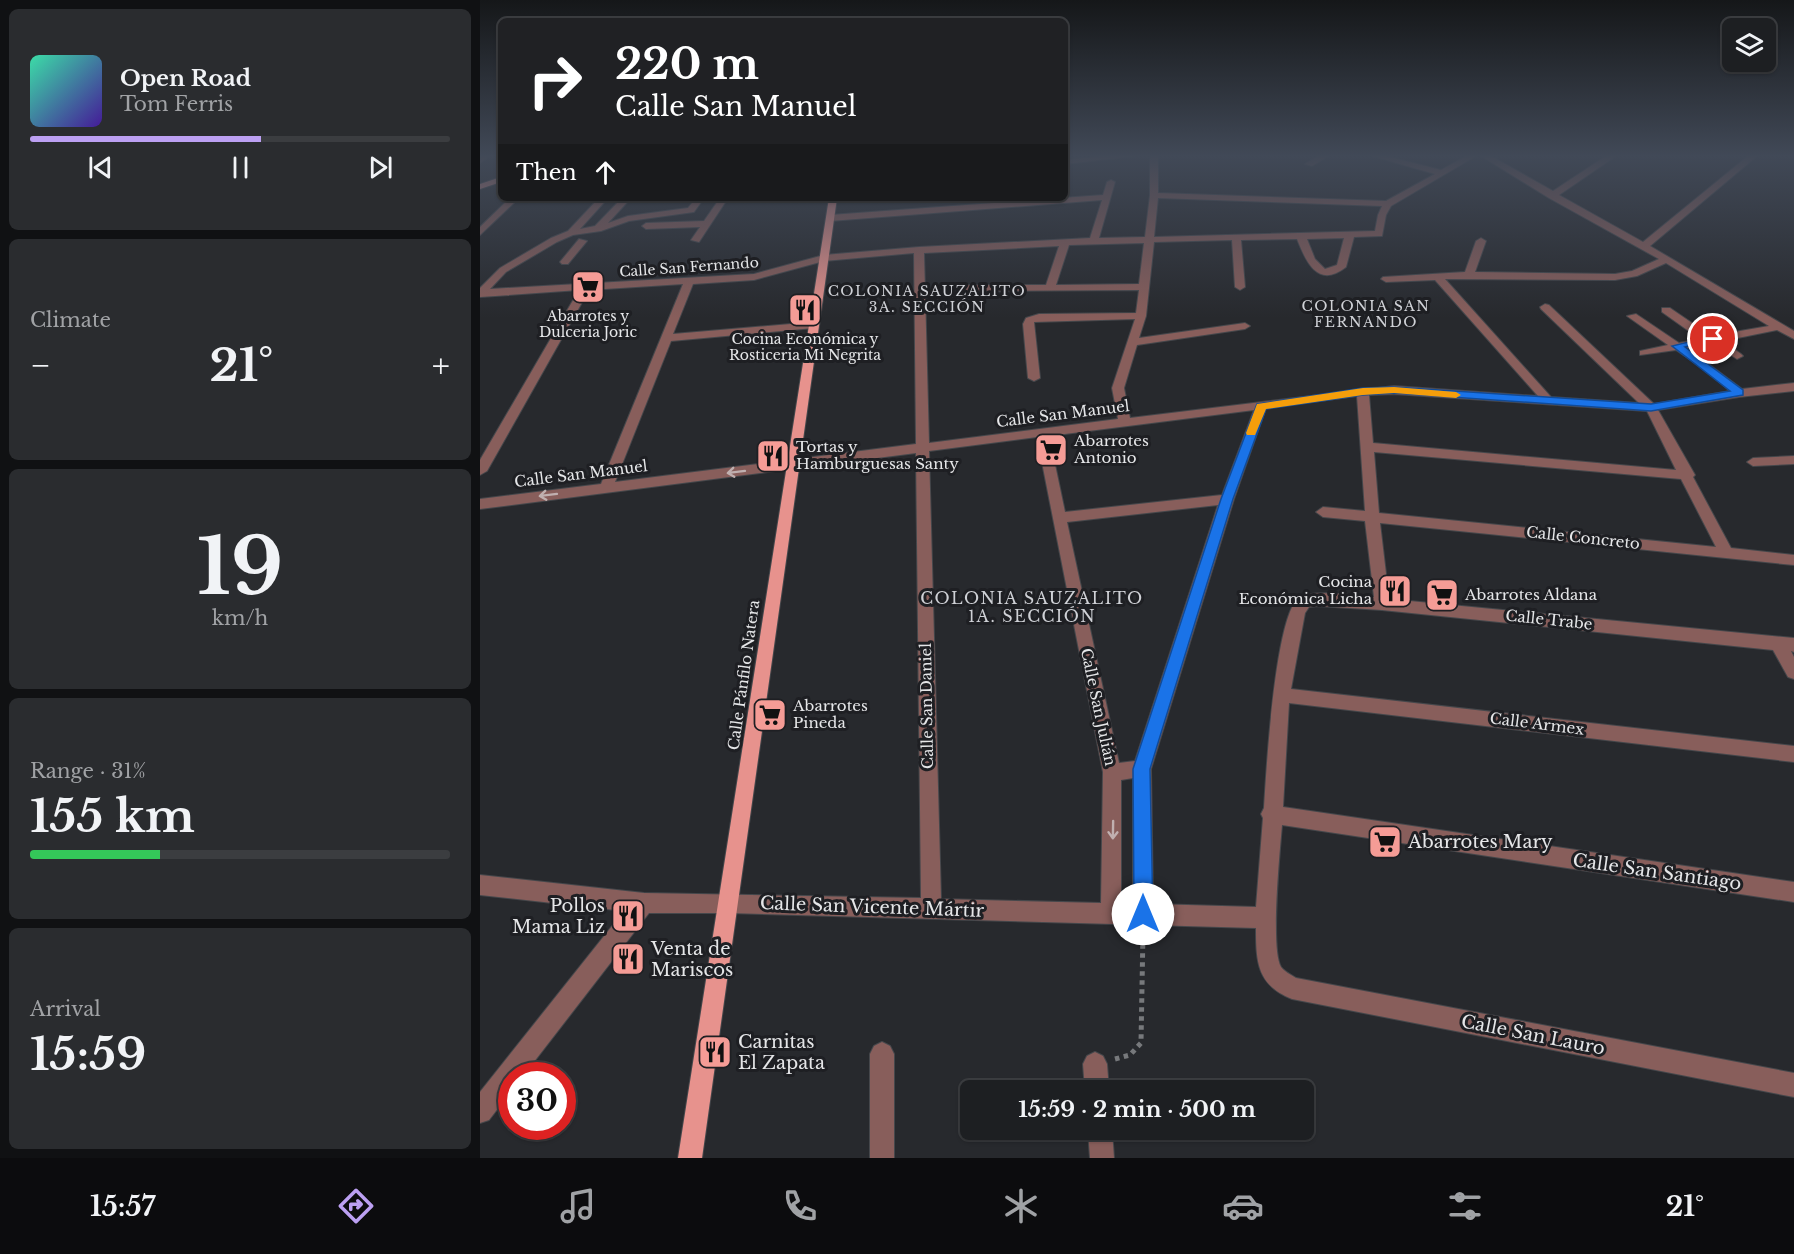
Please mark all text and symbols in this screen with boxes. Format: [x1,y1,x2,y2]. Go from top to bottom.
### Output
map controls [1722,18,1776,72]
button: layers [1722,18,1776,72]
text: 220 m [615,38,759,90]
icon: right [516,42,594,120]
text: Open Road [120,65,251,92]
text: Calle San Manuel [615,90,856,123]
text: Tom Ferris [120,92,233,116]
icon: previous [84,151,117,184]
icon: pause [224,151,257,184]
icon: next [364,151,397,184]
icon: ahead [589,156,622,189]
text: Then [516,159,577,186]
street label: Calle San Fernando [619,253,759,281]
supermarket icon: Abarrotes y Dulceria Joric [570,269,606,305]
district label: COLONIA SAUZALITO 3A. SECCIÓN [828,282,1026,316]
restaurant icon: Cocina Económica y Rosticeria Mi Negrita [787,292,823,328]
district label: COLONIA SAN FERNANDO [1302,297,1430,331]
place label: Abarrotes y Dulceria Joric [539,307,638,341]
text: Climate [30,308,111,332]
pin [1687,313,1738,364]
icon: arrive [1696,322,1729,355]
place label: Cocina Económica y Rosticeria Mi Negrita [729,330,881,364]
text: 21° [209,337,273,393]
text: − [30,345,51,386]
text: + [432,345,450,386]
street label: Calle San Manuel [995,396,1131,431]
place label: Abarrotes Antonio [1073,431,1149,467]
supermarket icon: Abarrotes Antonio [1033,432,1069,468]
place label: Tortas y Hamburguesas Santy [796,437,959,473]
restaurant icon: Tortas y Hamburguesas Santy [755,438,791,474]
street label: Calle San Manuel [513,456,649,491]
one-way arrow [726,466,746,477]
one-way arrow [539,490,559,501]
text: 19 [197,518,283,615]
street label: Calle Concreto [1525,522,1641,553]
place label: Cocina Económica Licha [1239,572,1373,608]
restaurant icon: Cocina Económica Licha [1377,573,1413,609]
supermarket icon: Abarrotes Aldana [1424,577,1460,613]
place label: Abarrotes Aldana [1464,585,1598,604]
district label: COLONIA SAUZALITO 1A. SECCIÓN [920,588,1144,626]
street label: Calle Pánfilo Natera [724,598,764,751]
street label: Calle Trabe [1505,605,1593,634]
text: km/h [212,606,268,630]
street label: Calle San Daniel [916,643,937,769]
street label: Calle San Julián [1077,646,1120,768]
place label: Abarrotes Pineda [792,696,868,732]
supermarket icon: Abarrotes Pineda [752,697,788,733]
street label: Calle Armex [1489,708,1585,739]
text: Range · 31% [30,759,146,783]
text: 155 km [30,788,195,844]
one-way arrow [1107,820,1118,840]
supermarket icon: Abarrotes Mary [1367,824,1403,860]
place label: Abarrotes Mary [1407,831,1553,853]
street label: Calle San Santiago [1571,849,1743,895]
position arrow [1111,882,1175,946]
street label: Calle San Vicente Mártir [759,892,985,922]
place label: Pollos Mama Liz [512,895,605,938]
restaurant icon: Pollos Mama Liz [610,898,646,934]
place label: Venta de Mariscos [650,938,733,981]
restaurant icon: Venta de Mariscos [610,941,646,977]
text: Arrival [30,997,101,1021]
street label: Calle San Lauro [1459,1010,1607,1060]
text: 15:59 [30,1026,146,1082]
place label: Carnitas El Zapata [738,1031,825,1074]
restaurant icon: Carnitas El Zapata [697,1034,733,1070]
speed limit sign: 30 [498,1062,576,1140]
text: 15:59 · 2 min · 500 m [1018,1096,1256,1123]
icon: directions [335,1185,377,1227]
icon: music [557,1185,599,1227]
icon: phone [779,1185,821,1227]
icon: climate [1000,1185,1042,1227]
icon: car [1222,1185,1264,1227]
icon: filters [1444,1185,1486,1227]
text: 15:57 [90,1190,155,1223]
text: 21° [1666,1190,1704,1223]

